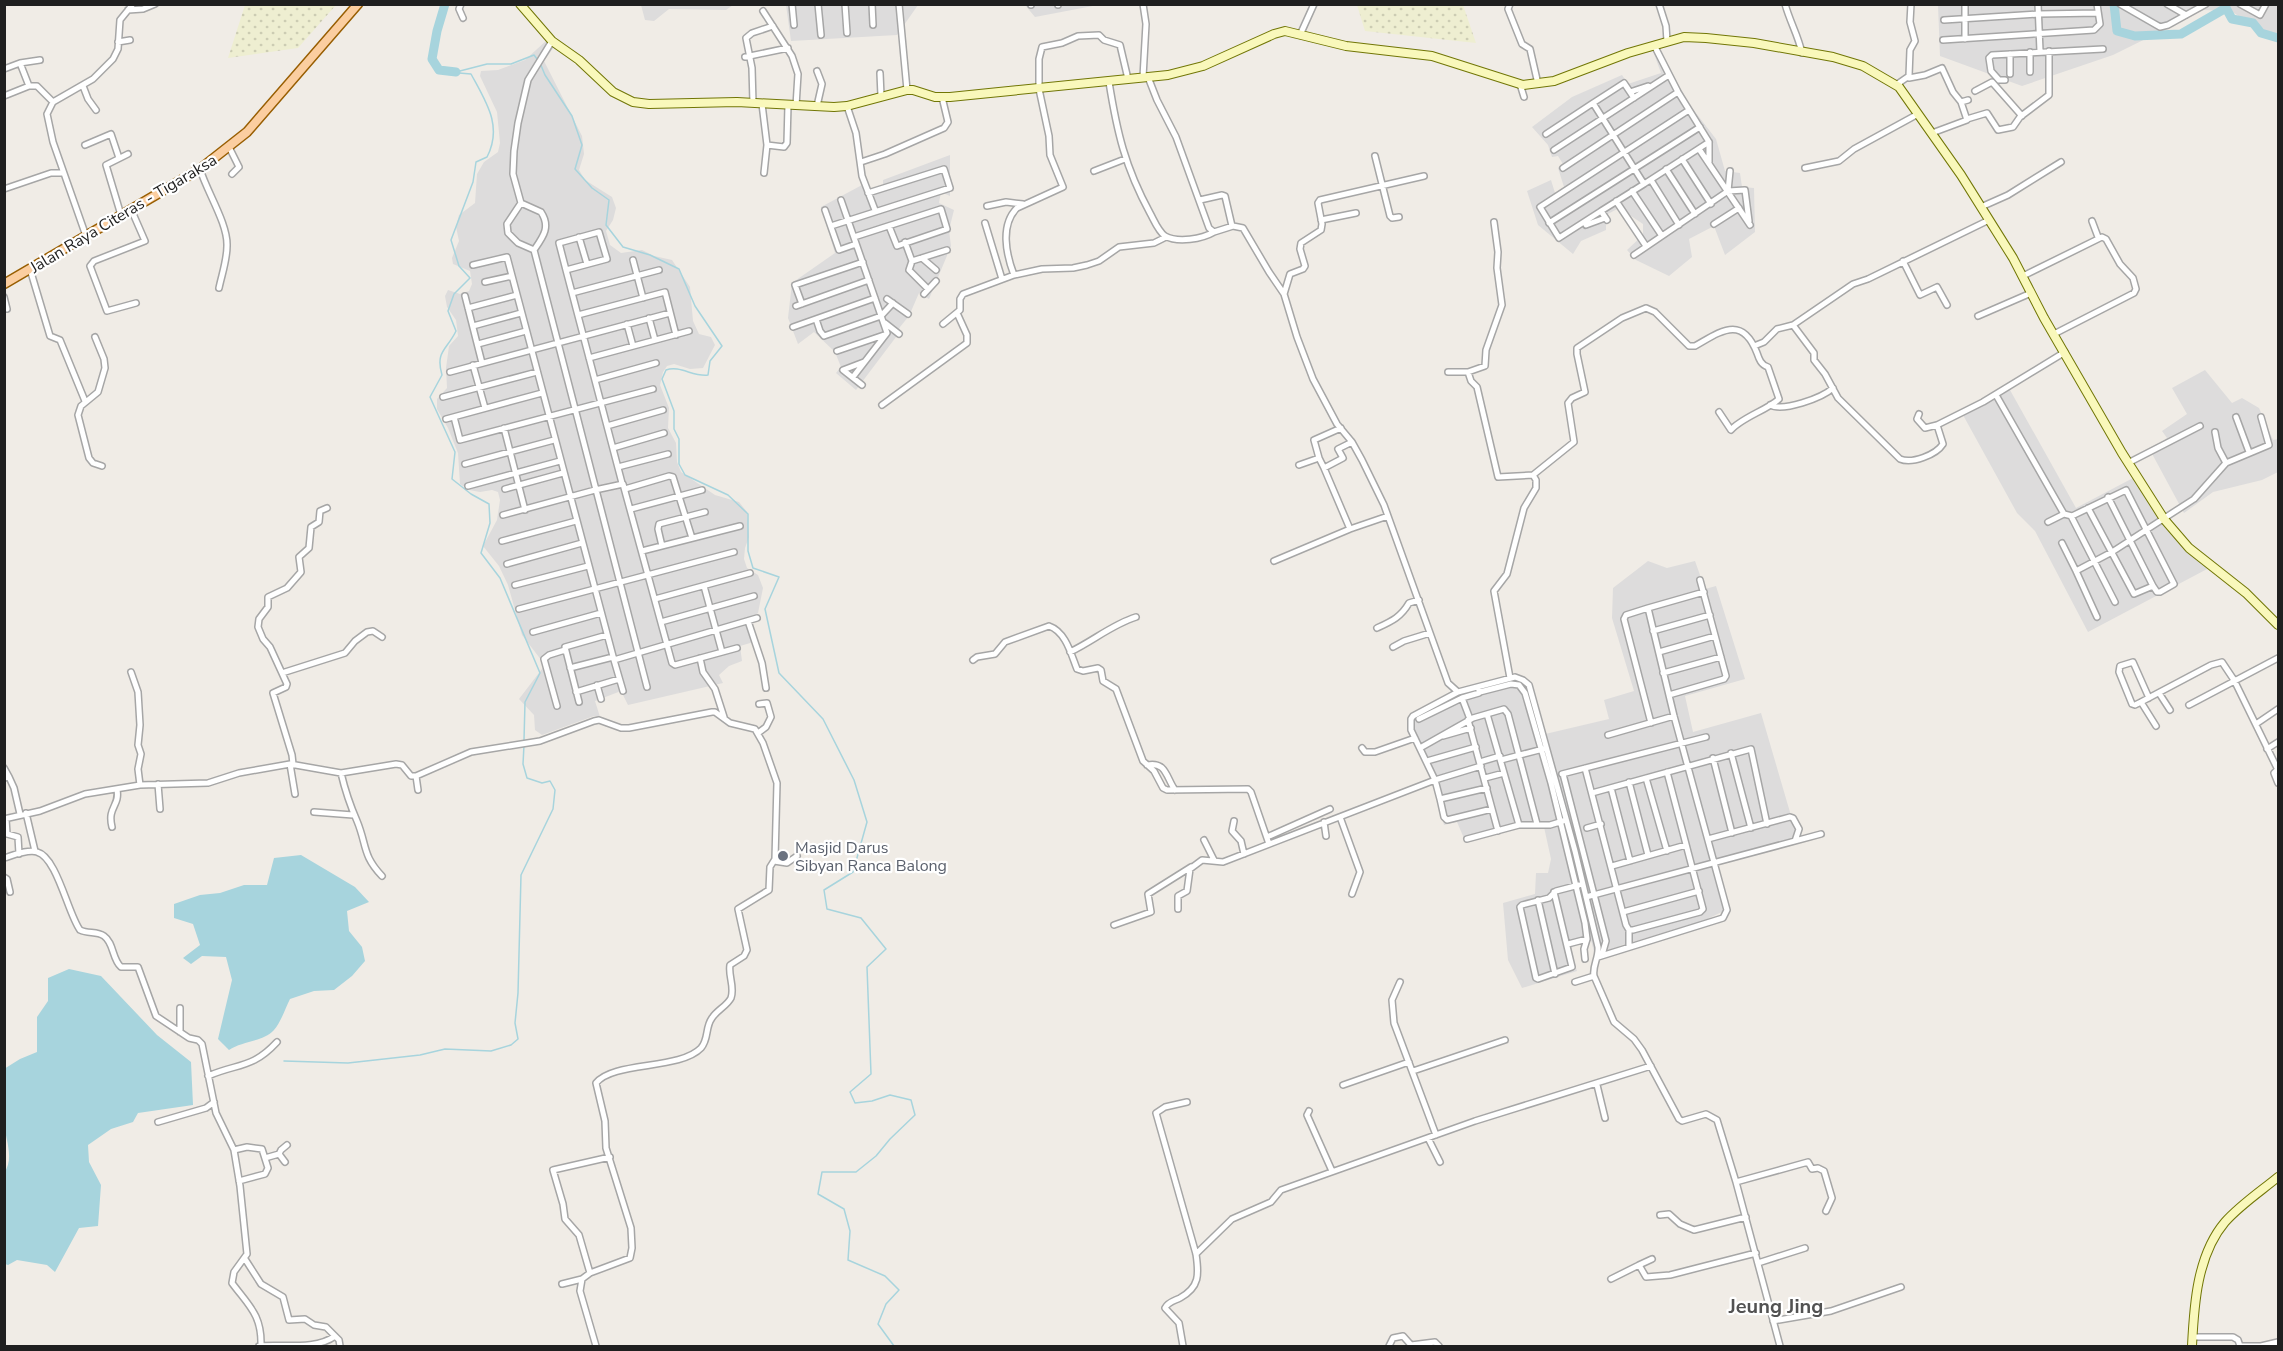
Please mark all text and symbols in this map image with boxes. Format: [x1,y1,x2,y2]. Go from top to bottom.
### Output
street label: Jalan Raya Citeras - Tigaraksa [25,149,221,279]
place label: Masjid Darus Sibyan Ranca Balong [795,837,947,877]
marker: Masjid Darus Sibyan Ranca Balong [776,849,790,863]
district label: Jeung Jing [1728,1293,1823,1320]

